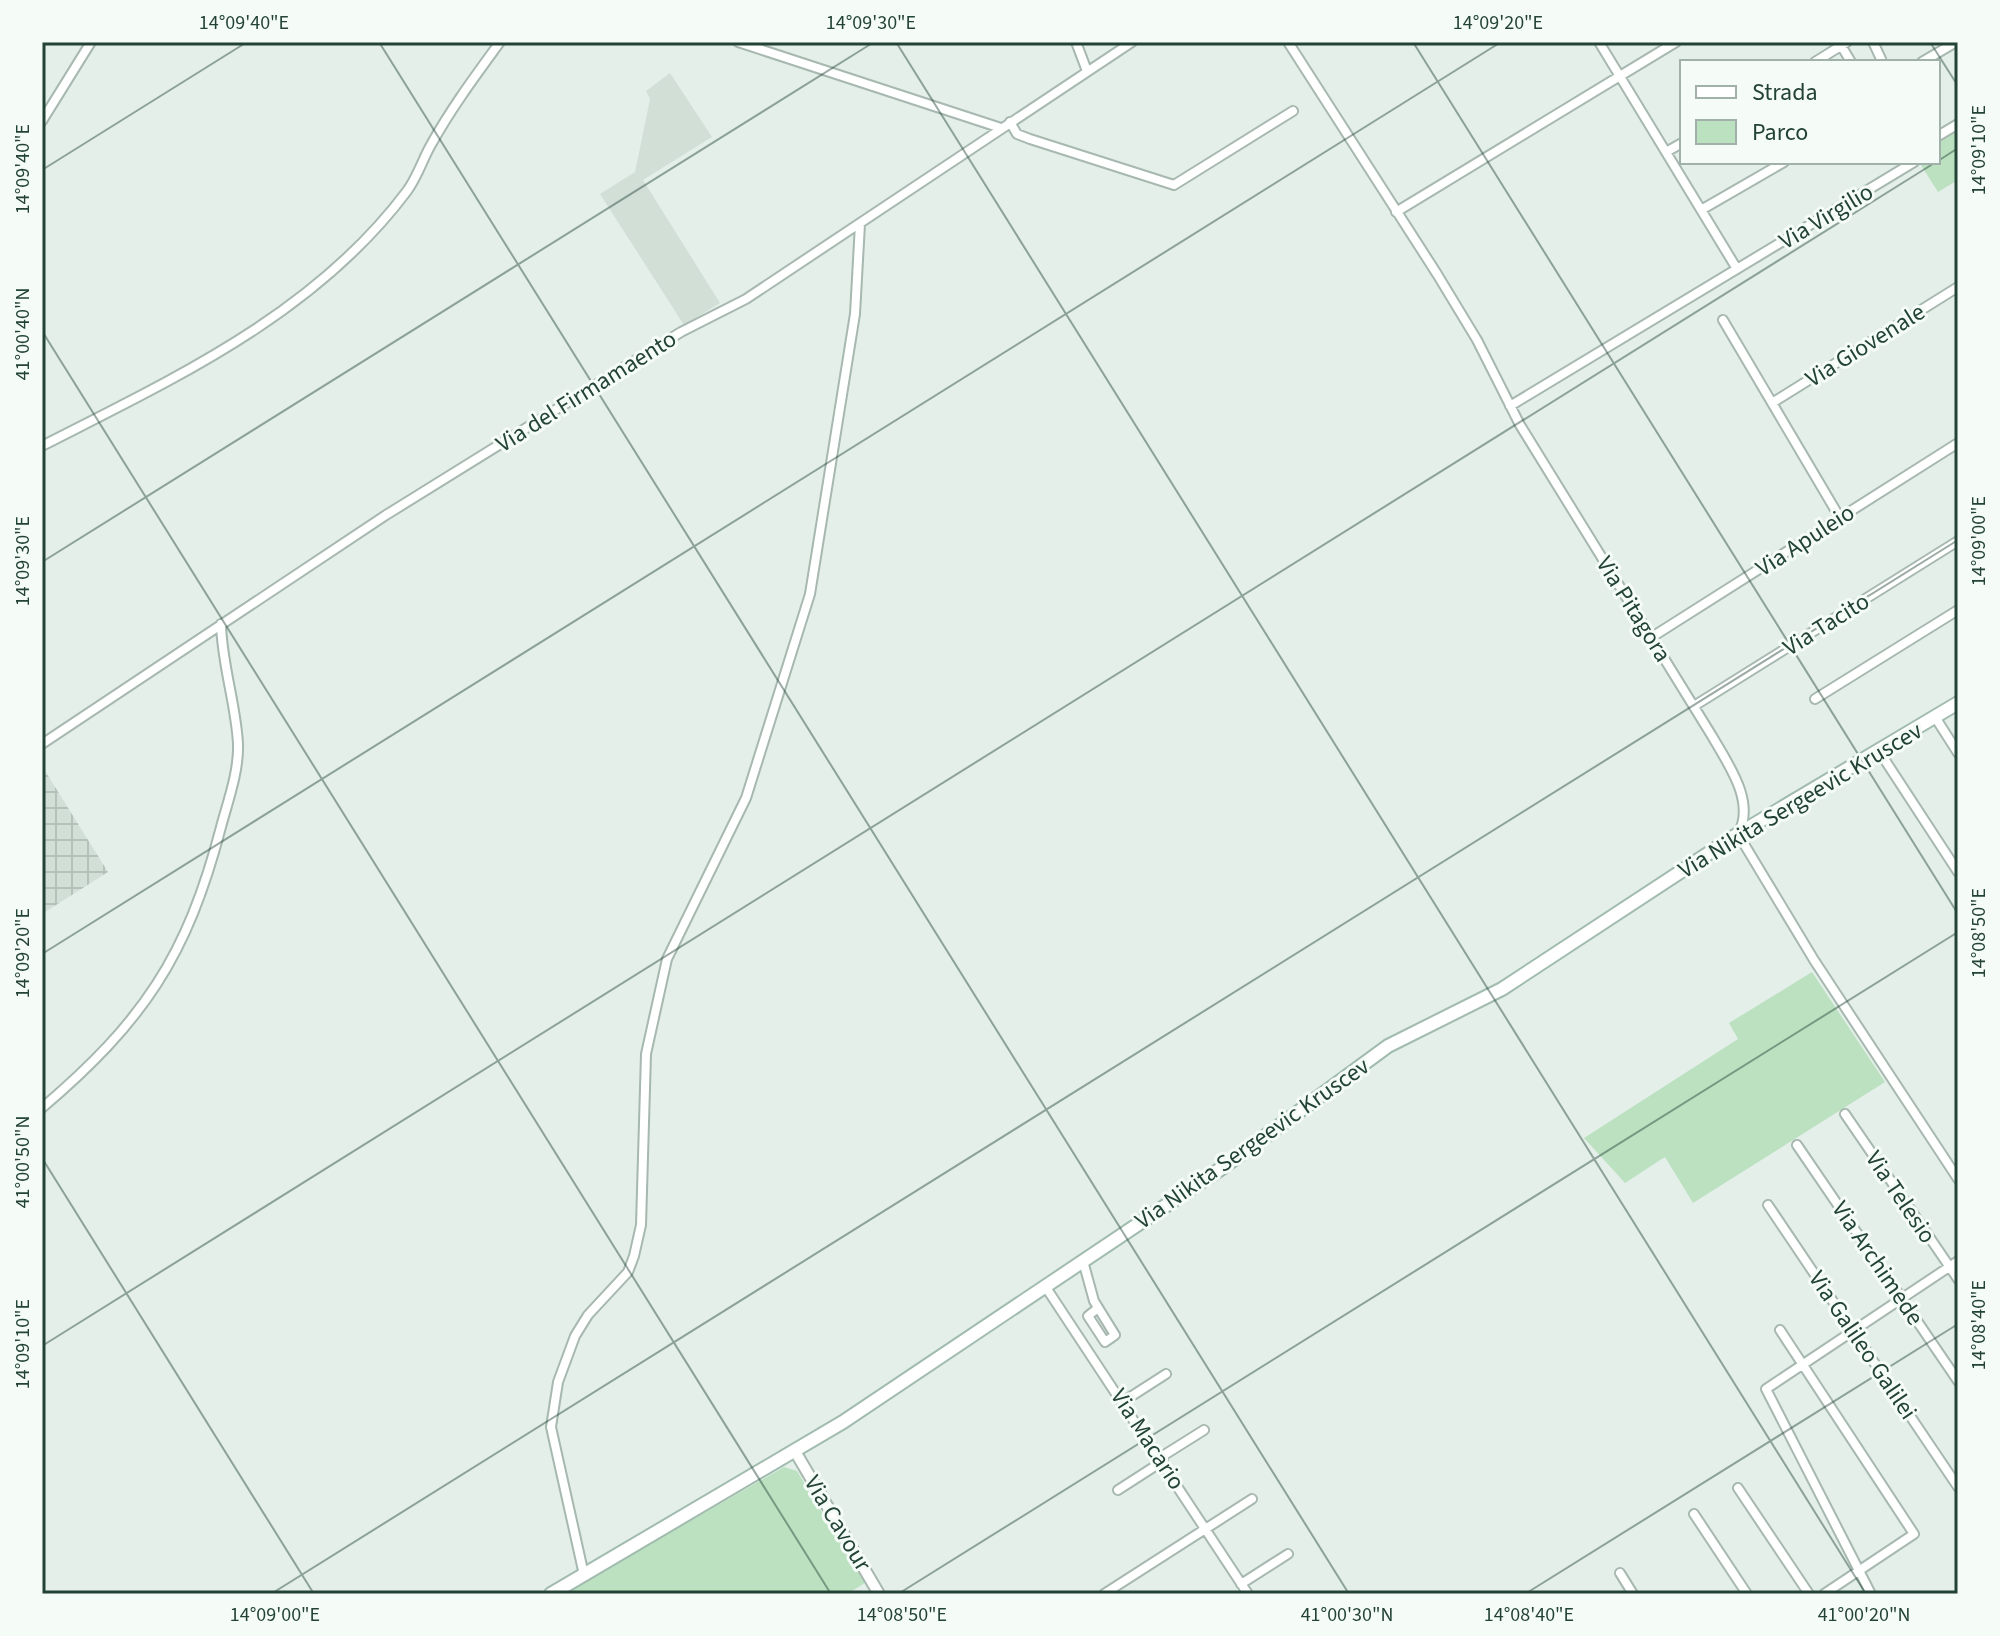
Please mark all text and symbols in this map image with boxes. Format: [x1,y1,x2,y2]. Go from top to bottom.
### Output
text: 14°09'40"E [199,9,289,37]
text: 14°09'30"E [826,9,916,37]
text: 14°09'20"E [1453,9,1543,37]
legend [1680,60,1940,164]
text: Strada [1752,75,1818,110]
text: 14°09'10"E [1965,105,1993,195]
text: Parco [1752,115,1808,150]
text: 14°09'40"E [9,124,37,214]
street label: Via Virgilio [1772,175,1880,258]
text: 41°00'40"N [9,288,37,380]
street label: Via Giovenale [1799,295,1932,396]
street label: Via del Firmamaento [489,322,683,461]
street label: Via Apuleio [1749,495,1862,585]
text: 14°09'00"E [1965,496,1993,586]
text: 14°09'30"E [9,516,37,606]
street label: Via Pitagora [1587,550,1680,669]
street label: Via Tacito [1776,584,1876,665]
street label: Via Nikita Sergeevic Kruscev [1672,714,1929,887]
text: 14°08'50"E [1965,888,1993,978]
text: 14°09'20"E [9,908,37,998]
street label: Via Nikita Sergeevic Kruscev [1128,1049,1377,1238]
text: 41°00'50"N [9,1116,37,1208]
street label: Via Telesio [1857,1144,1945,1251]
street label: Via Archimede [1823,1194,1932,1332]
street label: Via Galileo Galilei [1800,1264,1925,1427]
text: 14°08'40"E [1965,1280,1993,1370]
text: 14°09'10"E [9,1299,37,1389]
street label: Via Macario [1102,1382,1194,1497]
street label: Via Cavour [795,1469,880,1578]
text: 14°09'00"E [230,1601,320,1629]
text: 14°08'50"E [857,1601,947,1629]
text: 41°00'30"N [1301,1601,1393,1629]
text: 14°08'40"E [1484,1601,1574,1629]
text: 41°00'20"N [1818,1601,1910,1629]

